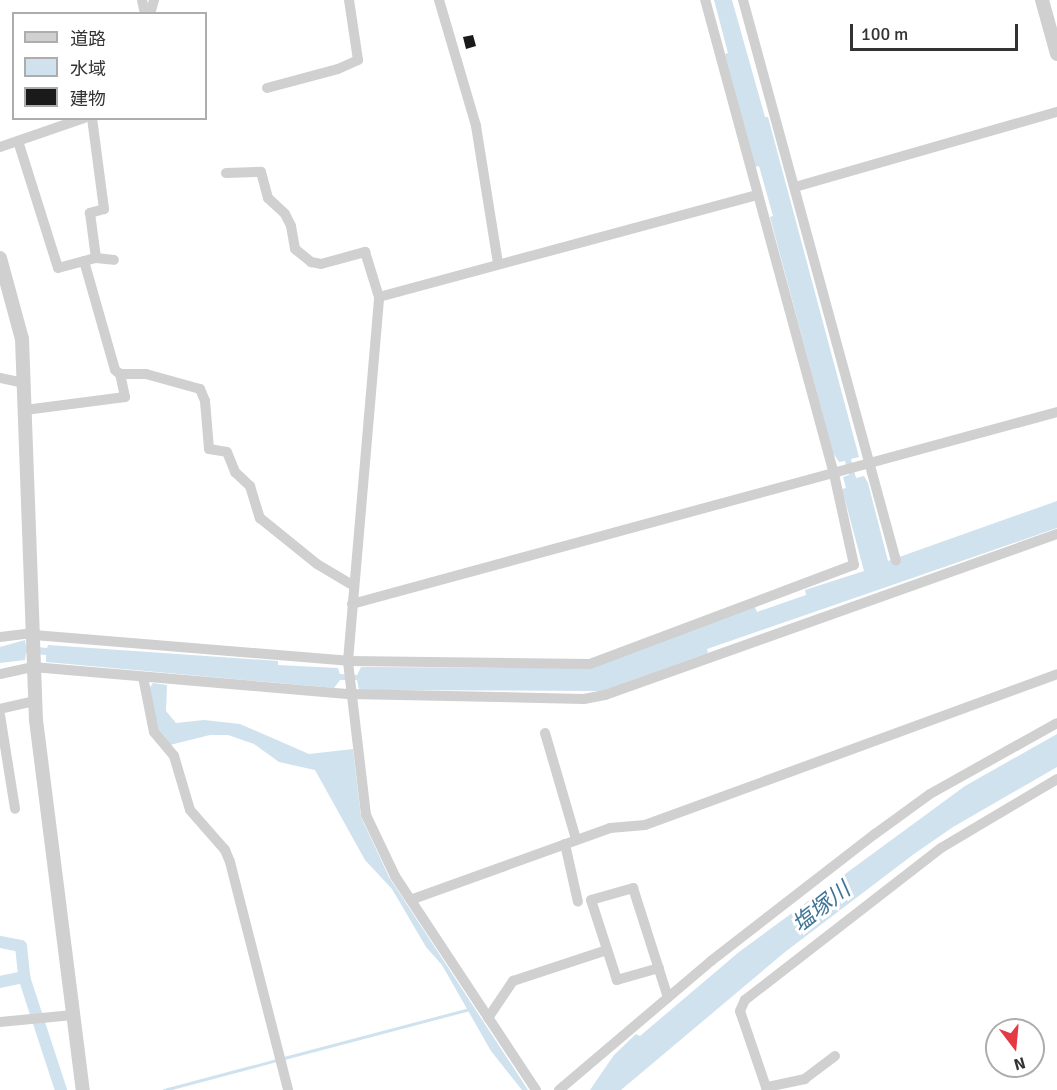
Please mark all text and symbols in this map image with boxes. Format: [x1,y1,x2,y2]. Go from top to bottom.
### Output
legend [12,12,207,120]
scale bar [853,12,1021,50]
text: 100 m [861,23,908,45]
text: 道路 [70,28,106,50]
text: 水域 [70,58,106,80]
text: 建物 [70,88,106,110]
water label: 塩塚川 [787,876,855,938]
north arrow [985,1018,1045,1078]
text: N [1011,1052,1028,1075]

